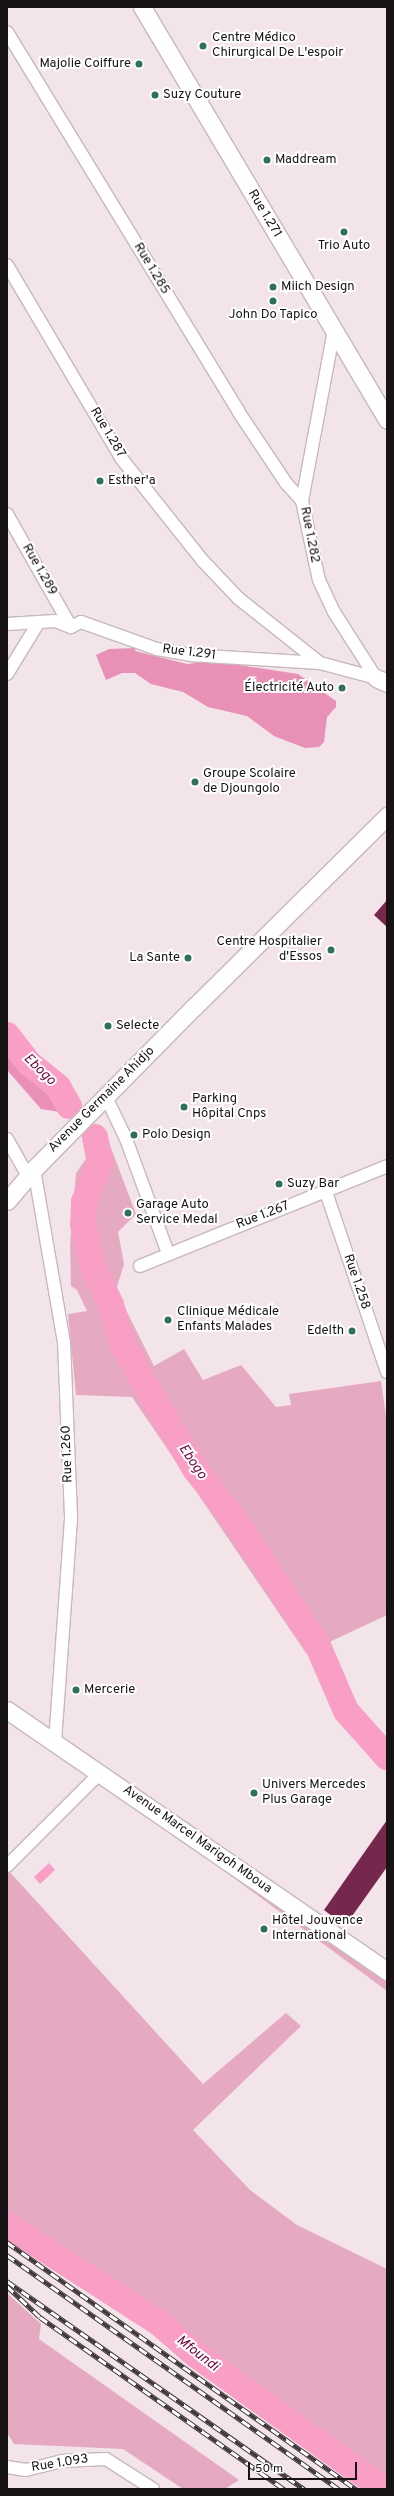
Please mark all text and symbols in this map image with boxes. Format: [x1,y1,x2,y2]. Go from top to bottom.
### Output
place label: Centre Médico Chirurgical De L'espoir [212,31,343,62]
marker: Centre Médico Chirurgical De L'espoir [197,40,209,52]
place label: Majolie Coiffure [39,56,131,72]
marker: Majolie Coiffure [134,59,144,69]
place label: Suzy Couture [163,87,241,103]
marker: Suzy Couture [150,90,160,100]
place label: Maddream [275,152,336,168]
marker: Maddream [262,155,272,165]
street label: Rue 1.271 [244,187,284,241]
marker: Trio Auto [339,227,349,237]
place label: Trio Auto [317,238,371,254]
street label: Rue 1.285 [130,240,172,298]
place label: Miich Design [281,279,355,295]
marker: Miich Design [268,282,278,292]
marker: John Do Tapico [268,296,278,306]
place label: John Do Tapico [228,307,318,323]
street label: Rue 1.287 [86,405,128,461]
place label: Esther'a [108,473,155,489]
marker: Esther'a [95,476,105,486]
street label: Rue 1.282 [296,506,322,564]
street label: Rue 1.289 [18,541,60,599]
street label: Rue 1.291 [161,642,217,664]
place label: Électricité Auto [244,680,334,696]
marker: Électricité Auto [337,683,347,693]
place label: Groupe Scolaire de Djoungolo [203,767,296,798]
marker: Groupe Scolaire de Djoungolo [190,777,200,787]
place label: Centre Hospitalier d'Essos [217,935,322,966]
marker: Centre Hospitalier d'Essos [325,944,337,956]
place label: La Sante [129,950,180,966]
marker: La Sante [183,953,193,963]
place label: Selecte [116,1018,159,1034]
marker: Selecte [103,1021,113,1031]
street label: Avenue Germaine Ahidjo [46,1044,158,1156]
water label: Ebogo [19,1051,59,1089]
place label: Parking Hôpital Cnps [192,1092,266,1123]
marker: Parking Hôpital Cnps [179,1102,189,1112]
place label: Polo Design [142,1127,211,1143]
marker: Polo Design [129,1130,139,1140]
place label: Suzy Bar [287,1176,339,1192]
marker: Suzy Bar [274,1179,284,1189]
place label: Garage Auto Service Medal [136,1198,218,1229]
street label: Rue 1.267 [234,1199,292,1233]
marker: Garage Auto Service Medal [123,1208,133,1218]
street label: Rue 1.258 [339,1252,373,1312]
place label: Clinique Médicale Enfants Malades [177,1305,279,1336]
marker: Clinique Médicale Enfants Malades [162,1314,174,1326]
place label: Edelth [307,1323,344,1339]
marker: Edelth [347,1326,357,1336]
street label: Rue 1.260 [59,1425,77,1483]
water label: Ebogo [174,1441,210,1483]
place label: Mercerie [84,1682,135,1698]
marker: Mercerie [71,1685,81,1695]
place label: Univers Mercedes Plus Garage [262,1778,366,1809]
street label: Avenue Marcel Marigoh Mboua [120,1783,274,1897]
marker: Univers Mercedes Plus Garage [249,1788,259,1798]
place label: Hôtel Jouvence International [272,1914,363,1945]
marker: Hôtel Jouvence International [259,1924,269,1934]
water label: Mfoundi [173,2332,221,2376]
street label: Rue 1.093 [30,2452,90,2476]
scale bar [250,2454,359,2480]
text: 50 m [255,2461,283,2477]

